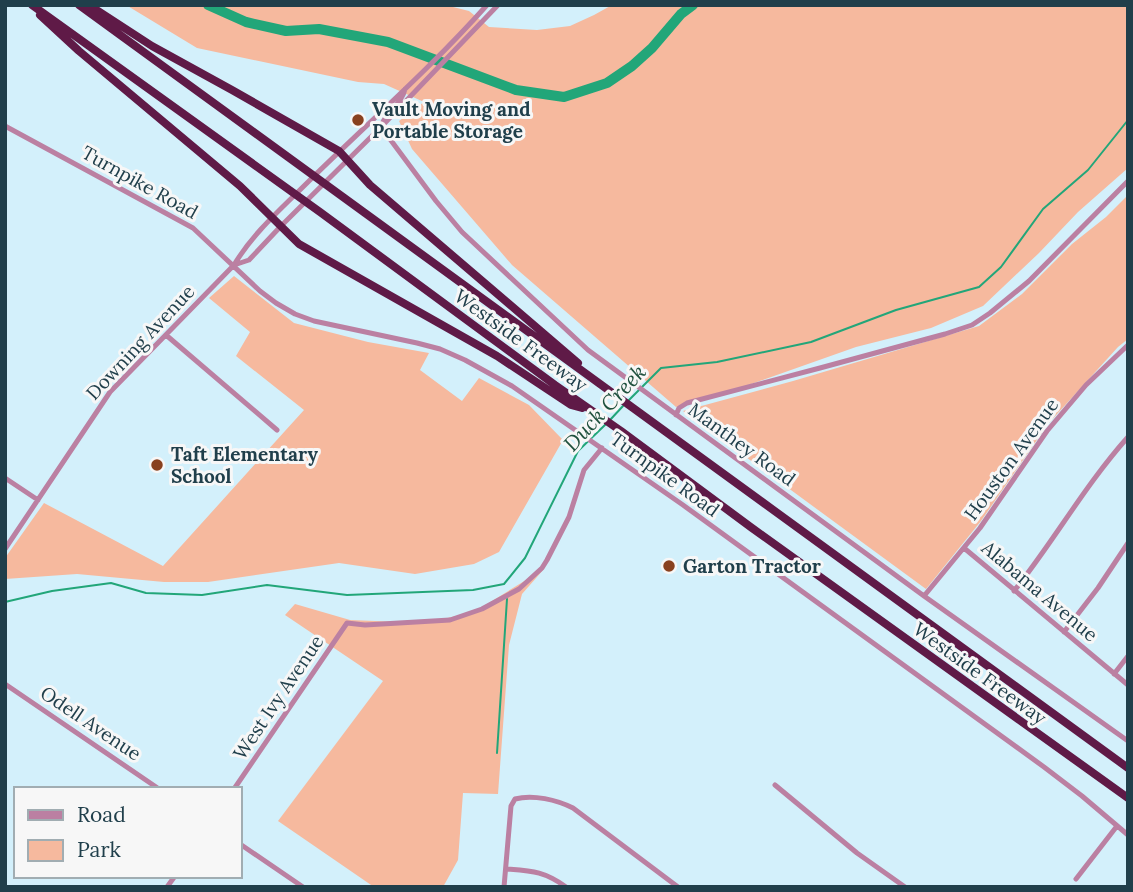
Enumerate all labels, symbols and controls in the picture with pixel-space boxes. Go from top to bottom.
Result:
place label: Vault Moving and Portable Storage [372,97,531,143]
marker: Vault Moving and Portable Storage [350,112,366,128]
street label: Turnpike Road [78,140,202,224]
street label: Downing Avenue [81,279,199,405]
street label: Westside Freeway [450,284,592,396]
water label: Duck Creek [558,359,652,457]
street label: Houston Avenue [959,393,1063,525]
street label: Manthey Road [684,397,800,491]
street label: Turnpike Road [606,426,724,522]
place label: Taft Elementary School [171,442,318,488]
marker: Taft Elementary School [149,457,165,473]
street label: Alabama Avenue [976,535,1103,646]
place label: Garton Tractor [683,554,821,578]
marker: Garton Tractor [661,558,677,574]
street label: Westside Freeway [909,617,1051,729]
street label: West Ivy Avenue [228,630,328,764]
street label: Odell Avenue [36,680,146,766]
legend [14,787,242,878]
text: Road [77,801,126,828]
text: Park [77,836,121,863]

